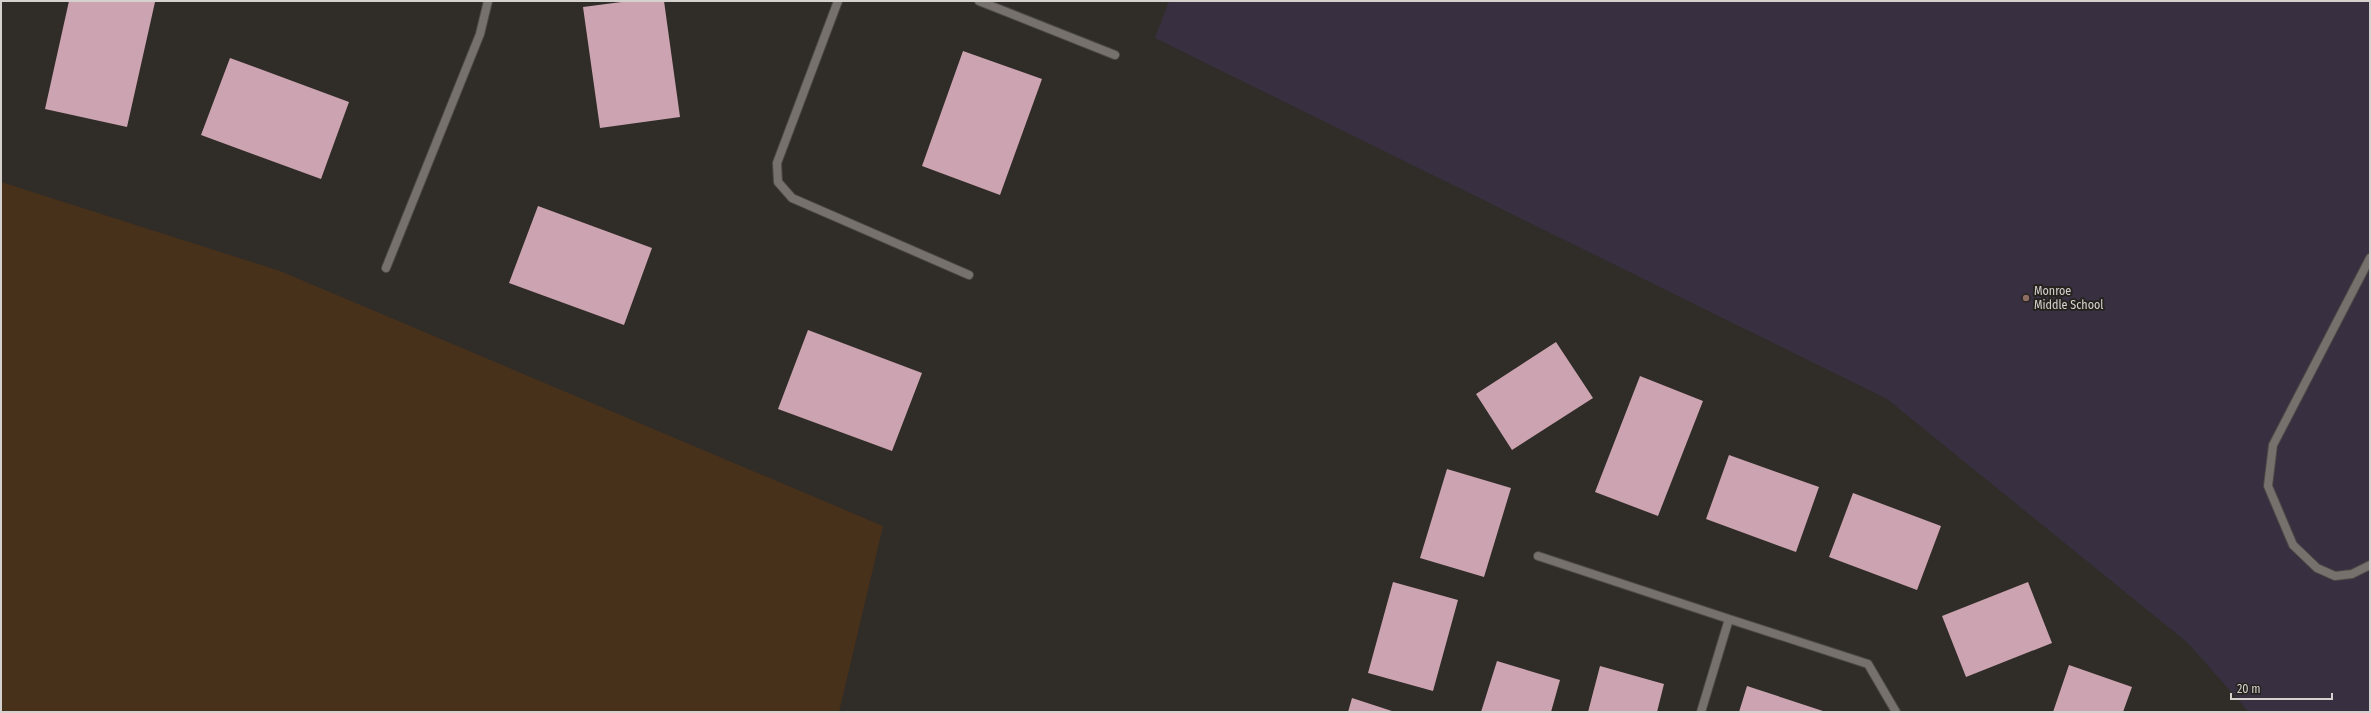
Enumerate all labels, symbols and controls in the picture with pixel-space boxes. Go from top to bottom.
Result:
place label: Monroe Middle School [2034,284,2103,312]
marker: Monroe Middle School [2021,293,2031,303]
scale bar [2231,675,2332,701]
text: 20 m [2237,682,2261,696]

